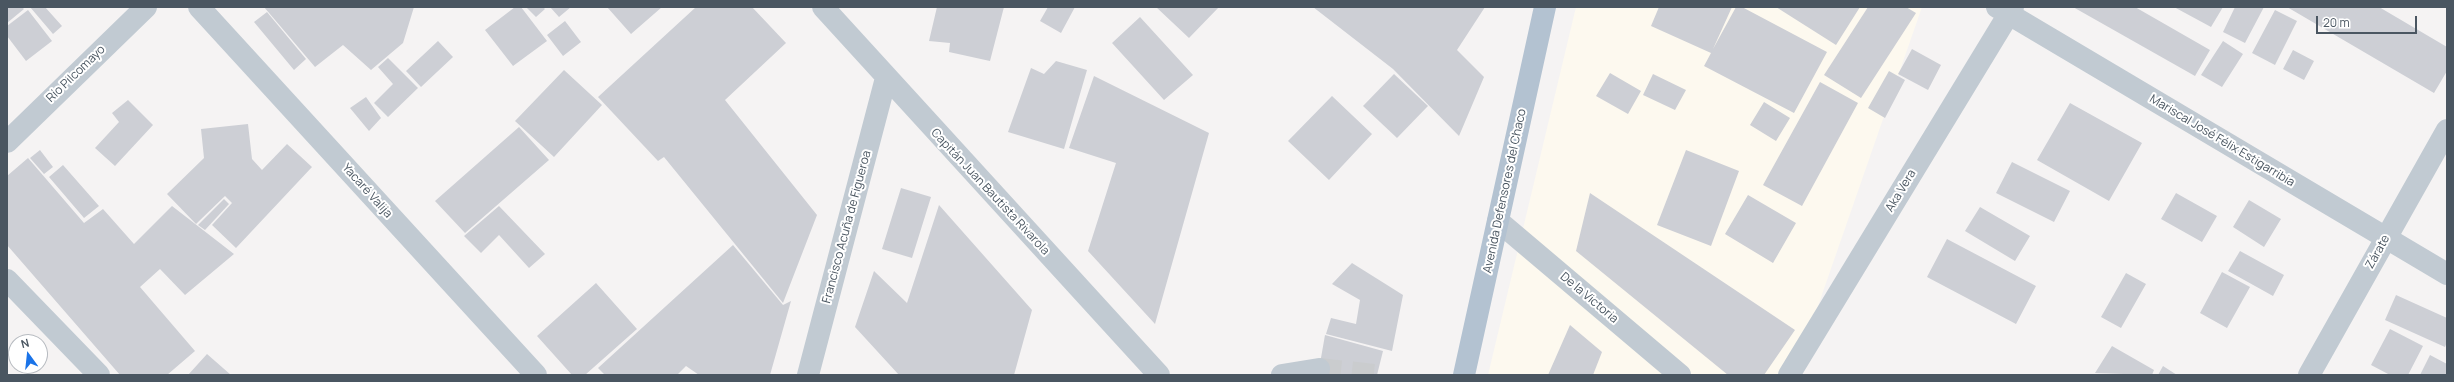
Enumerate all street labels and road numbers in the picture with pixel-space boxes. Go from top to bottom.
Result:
street label: Río Pilcomayo [44,42,108,106]
street label: Mariscal José Félix Estigarribia [2147,92,2297,190]
street label: Avenida Defensores del Chaco [1481,108,1529,274]
street label: Capitán Juan Bautista Rivarola [928,126,1052,258]
street label: Francisco Acuña de Figueroa [820,149,874,305]
street label: Yacaré Valija [339,161,395,221]
street label: Aka Vera [1883,167,1919,215]
street label: Zárate [2363,233,2393,271]
street label: De la Victoria [1557,270,1621,326]

